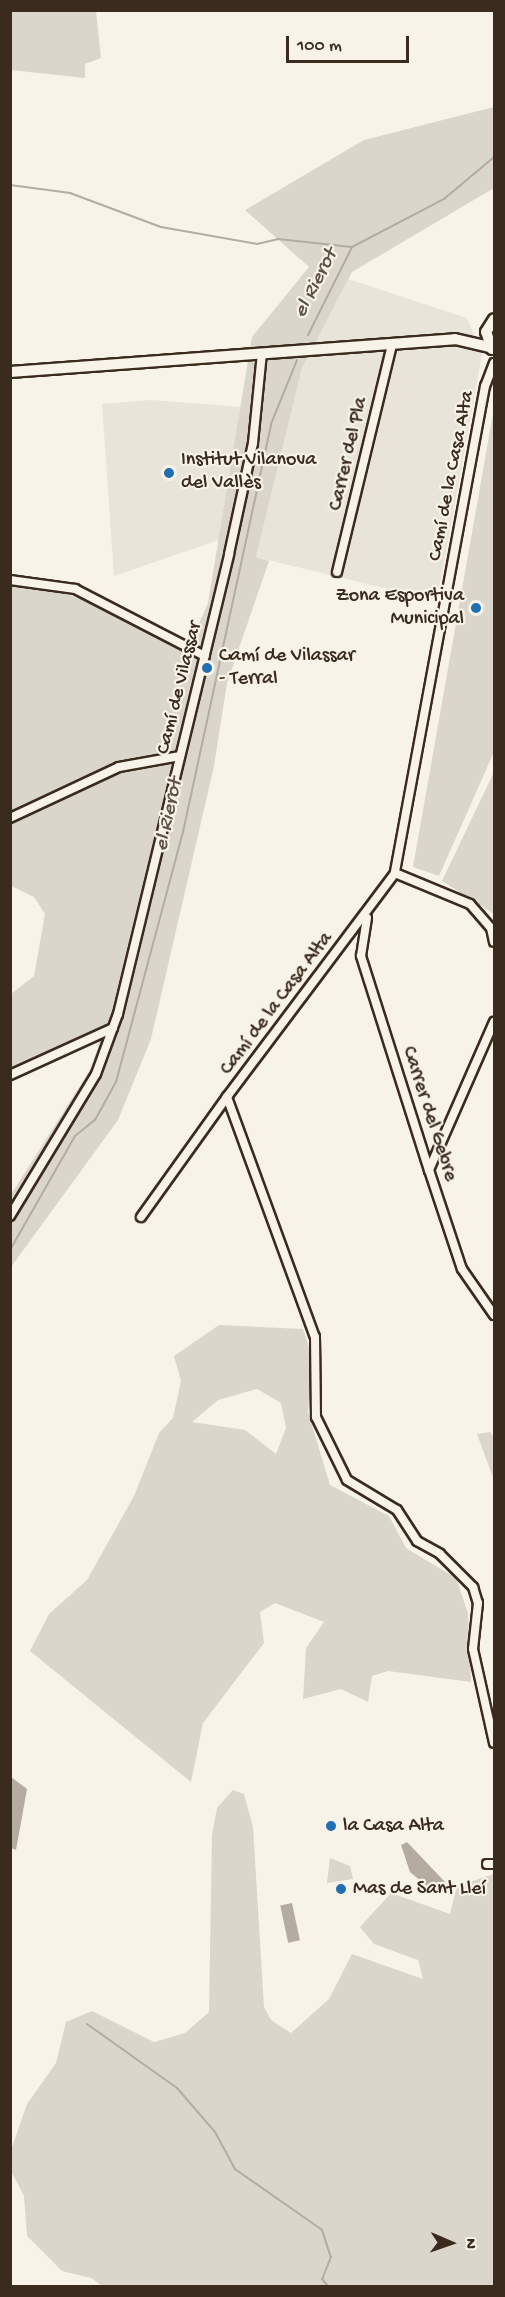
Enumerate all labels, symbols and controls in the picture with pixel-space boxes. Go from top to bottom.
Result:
scale bar [289,24,412,62]
text: 100 m [297,36,342,57]
water label: el Rierot [289,245,345,323]
street label: Camí de la Casa Alta [424,389,480,563]
street label: Carrer del Pla [324,395,374,513]
place label: Institut Vilanova del Vallès [181,449,316,496]
marker: Institut Vilanova del Vallès [162,466,176,480]
place label: Zona Esportiva Municipal [336,584,464,631]
marker: Zona Esportiva Municipal [469,601,483,615]
street label: Camí de Vilassar [152,619,208,757]
place label: Camí de Vilassar - Terral [219,644,355,691]
marker: Camí de Vilassar - Terral [200,661,214,675]
water label: el Rierot [150,776,190,854]
street label: Camí de la Casa Alta [215,928,339,1080]
street label: Carrer del Gebre [396,1044,462,1184]
place label: la Casa Alta [343,1814,444,1838]
marker: la Casa Alta [324,1819,338,1833]
place label: Mas de Sant Lleí [353,1877,486,1901]
marker: Mas de Sant Lleí [334,1882,348,1896]
north arrow [421,2213,481,2273]
text: N [460,2238,479,2249]

